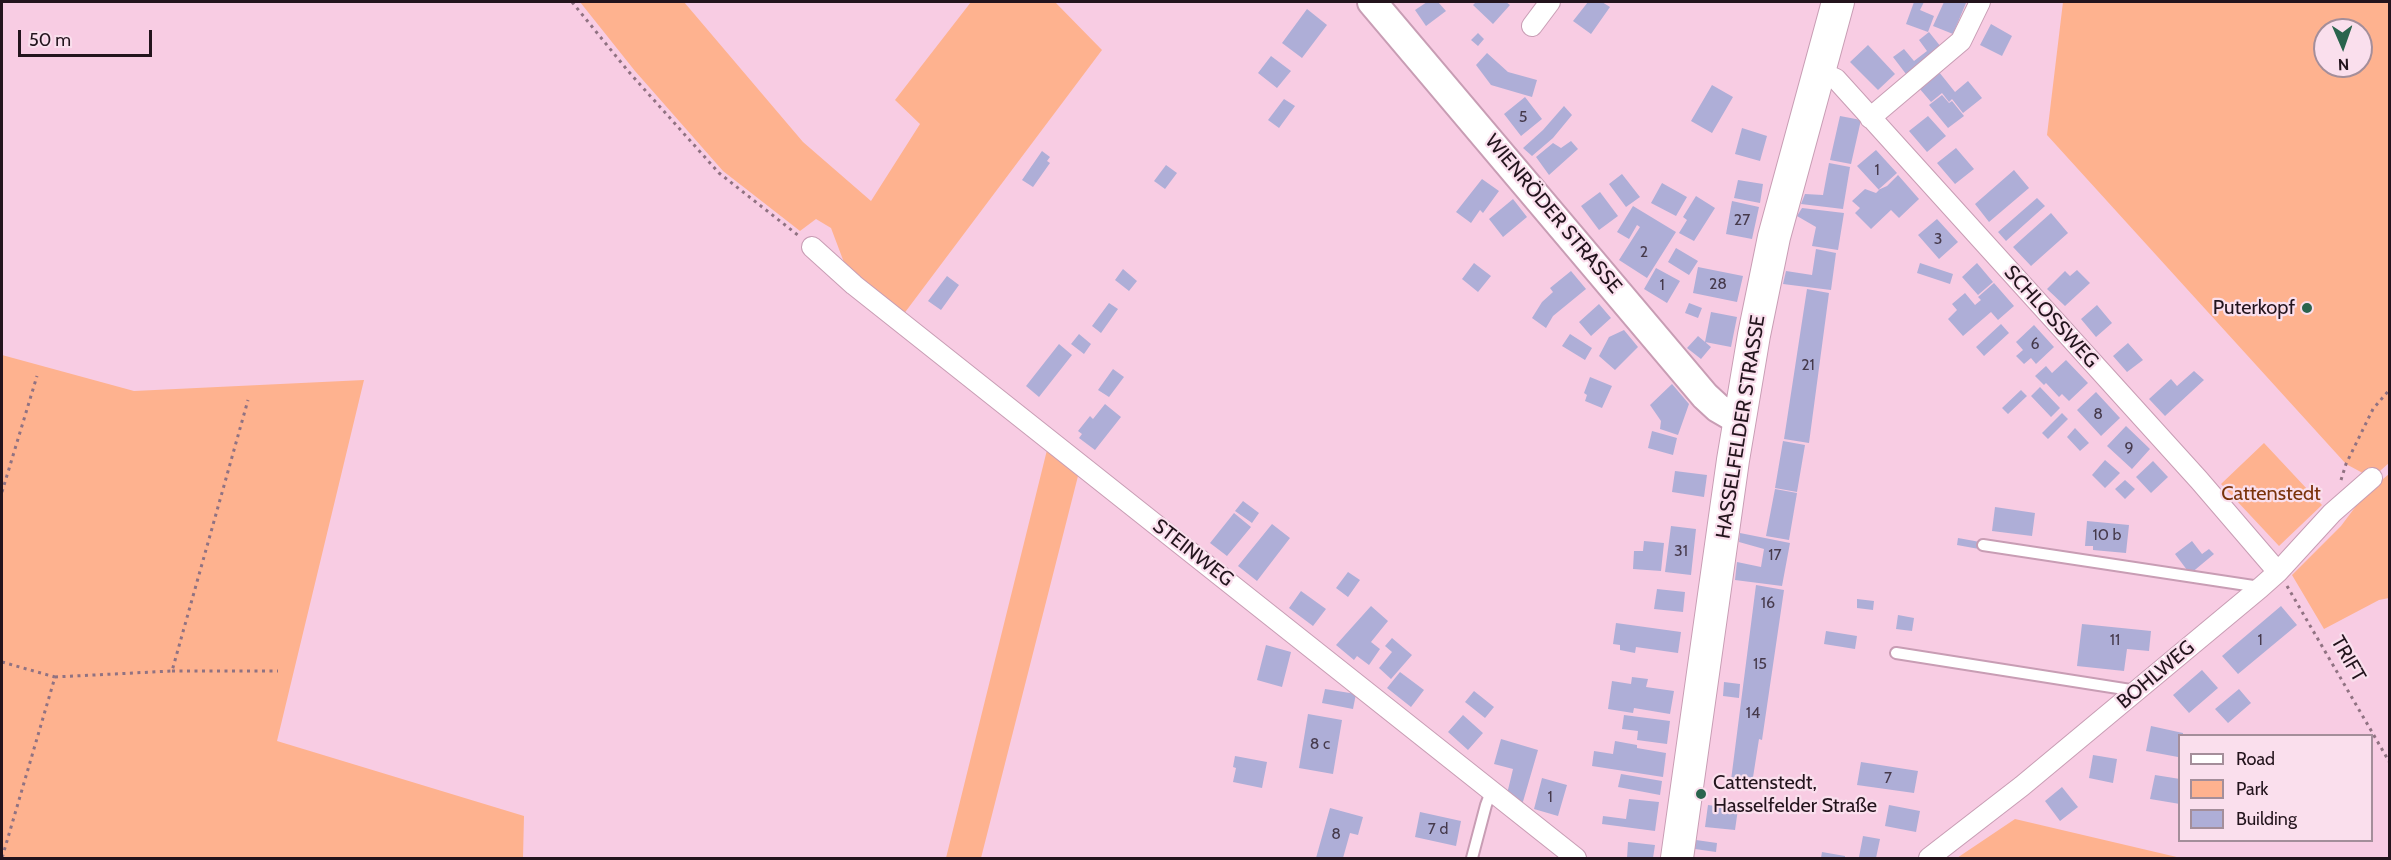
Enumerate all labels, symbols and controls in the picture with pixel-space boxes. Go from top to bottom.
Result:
scale bar [21,18,154,56]
north arrow [2313,18,2373,78]
text: 50 m [29,29,71,51]
text: N [2338,55,2350,74]
house number: 5 [1519,107,1527,127]
street label: WIENRÖDER STRASSE [1480,130,1626,298]
house number: 1 [1874,160,1880,180]
house number: 27 [1734,210,1750,230]
house number: 3 [1934,229,1942,249]
house number: 2 [1640,242,1648,262]
street label: SCHLOSSWEG [1999,261,2103,373]
house number: 28 [1709,274,1727,294]
house number: 1 [1659,275,1665,295]
place label: Puterkopf [2213,296,2295,320]
marker: Puterkopf [2300,301,2314,315]
street label: HASSELFELDER STRASSE [1711,314,1771,540]
house number: 6 [2030,334,2040,354]
house number: 21 [1801,355,1815,375]
house number: 8 [2093,404,2103,424]
house number: 9 [2124,438,2134,458]
park label: Cattenstedt [2221,482,2321,506]
street label: STEINWEG [1148,514,1238,592]
house number: 10 b [2093,525,2121,545]
house number: 31 [1674,541,1688,561]
house number: 17 [1768,545,1782,565]
house number: 16 [1761,593,1775,613]
house number: 11 [2110,630,2120,650]
house number: 1 [2257,630,2263,650]
street label: TRIFT [2325,632,2371,686]
street label: BOHLWEG [2112,636,2200,714]
house number: 15 [1753,654,1767,674]
house number: 14 [1746,703,1760,723]
house number: 8 c [1310,734,1330,754]
legend [2178,734,2373,842]
text: Road [2236,748,2275,770]
house number: 7 [1884,768,1892,788]
place label: Cattenstedt, Hasselfelder Straße [1713,771,1877,818]
text: Park [2236,778,2268,800]
house number: 1 [1547,787,1553,807]
marker: Cattenstedt, Hasselfelder Straße [1694,787,1708,801]
text: Building [2236,808,2297,830]
house number: 7 d [1428,819,1448,839]
house number: 8 [1331,824,1341,844]

